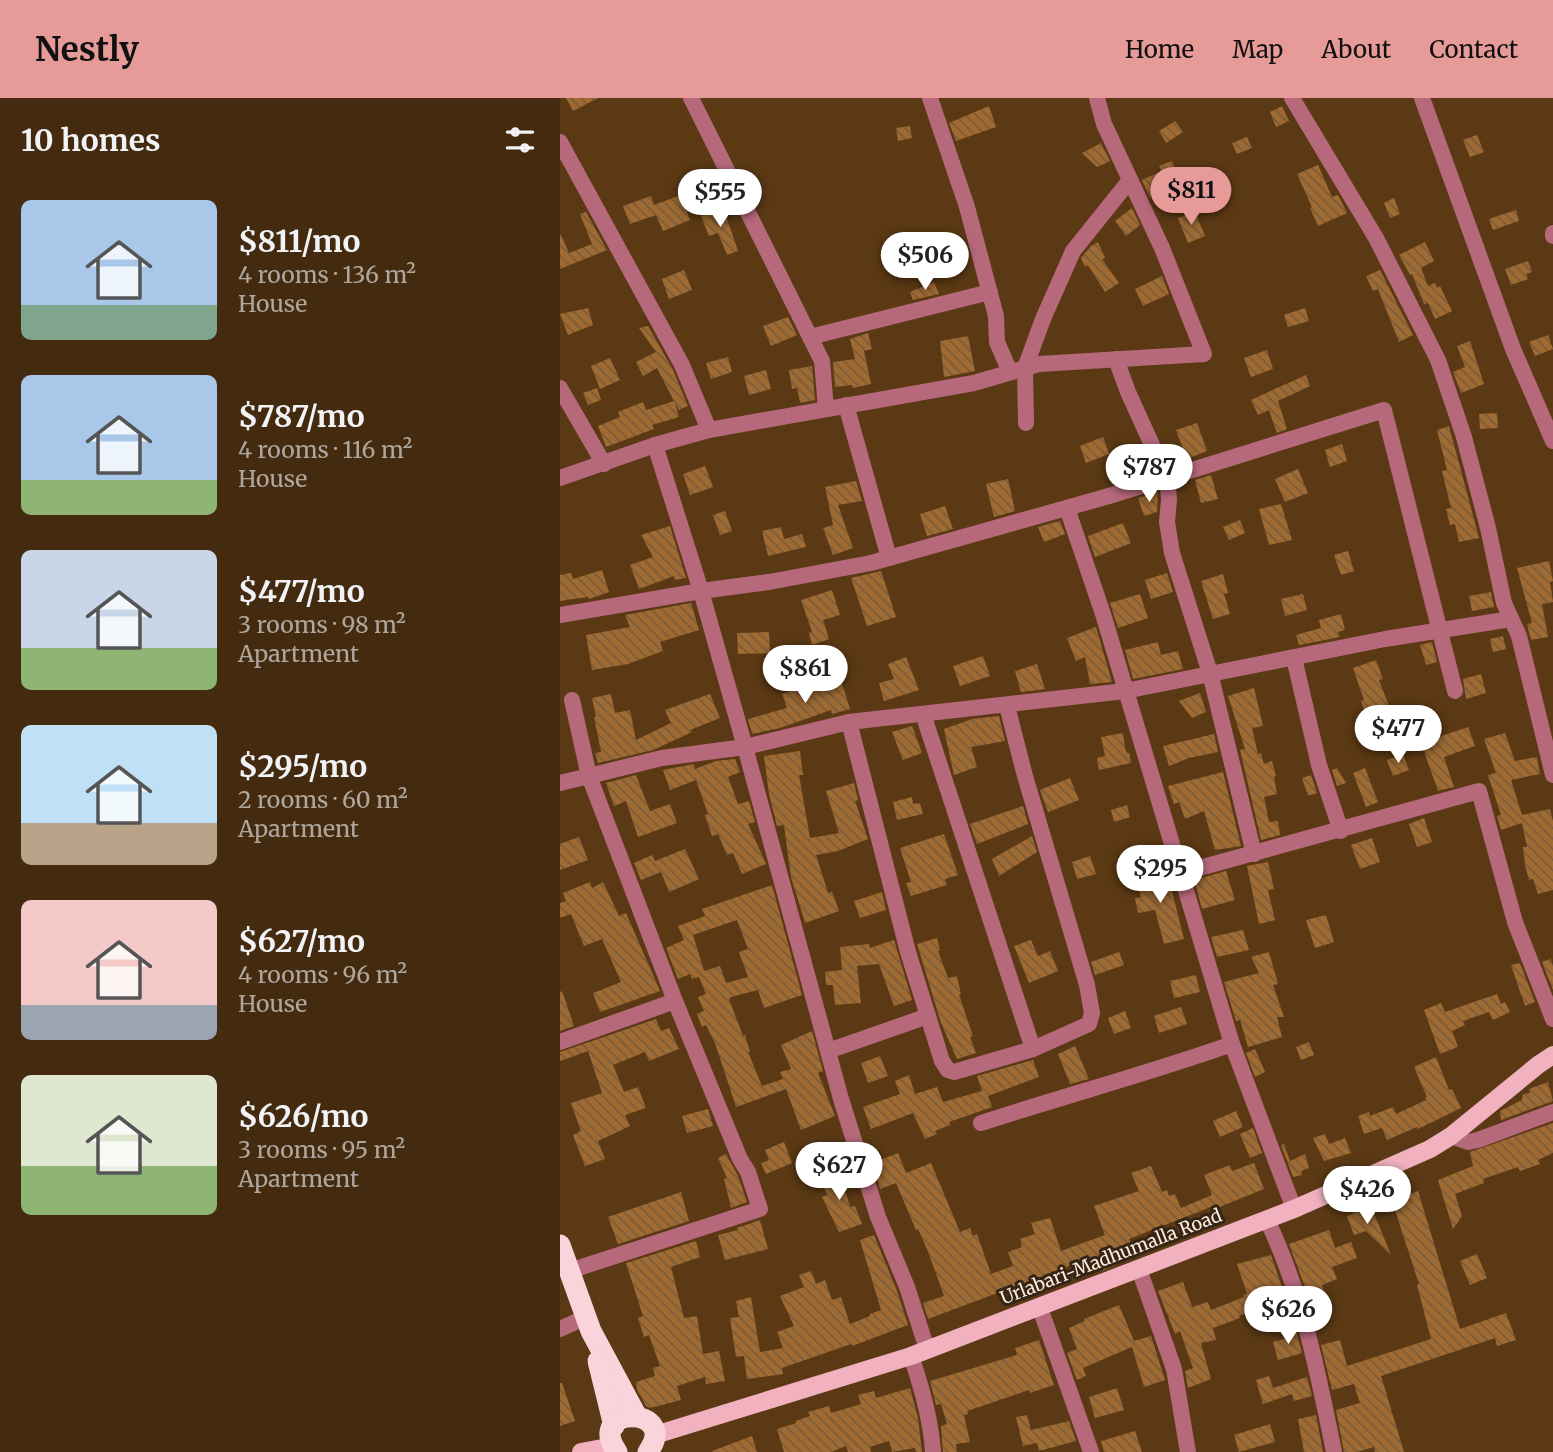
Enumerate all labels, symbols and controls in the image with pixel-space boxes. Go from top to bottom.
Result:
text: Nestly [35,29,139,70]
text: Home [1125,34,1194,65]
text: Map [1232,34,1283,65]
text: About [1321,34,1391,65]
text: Contact [1429,34,1518,65]
text: 10 homes [21,121,161,159]
icon: filters [501,121,539,159]
pin: $811 [1150,167,1232,227]
pin: $555 [679,170,761,229]
text: $811 [1166,175,1216,204]
text: $555 [694,177,746,206]
text: $811/mo [238,222,360,260]
icon: home [77,228,161,312]
pin: $506 [884,232,966,292]
text: $506 [897,240,953,269]
text: 4 rooms · 136 m² [238,260,416,289]
text: House [238,289,307,318]
text: $787/mo [238,397,365,435]
icon: home [77,403,161,487]
text: 4 rooms · 116 m² [238,435,413,464]
pin: $787 [1108,444,1190,504]
text: $787 [1122,452,1176,481]
text: House [238,464,307,493]
text: $477/mo [238,572,365,610]
icon: home [77,578,161,662]
text: 3 rooms · 98 m² [238,610,406,639]
text: Apartment [238,639,359,668]
pin: $861 [764,646,846,705]
text: $861 [779,653,831,682]
pin: $477 [1357,706,1439,765]
text: $477 [1371,713,1425,742]
text: $295/mo [238,747,367,785]
icon: home [77,753,161,837]
text: 2 rooms · 60 m² [238,785,408,814]
text: Apartment [238,814,359,843]
pin: $295 [1119,846,1201,905]
text: $295 [1132,853,1188,882]
text: $627/mo [238,922,365,960]
icon: home [77,928,161,1012]
text: 4 rooms · 96 m² [238,960,407,989]
text: House [238,989,307,1018]
text: $626/mo [238,1097,369,1135]
icon: home [77,1103,161,1187]
text: 3 rooms · 95 m² [238,1135,405,1164]
pin: $627 [798,1142,880,1202]
text: $627 [812,1150,866,1179]
text: Apartment [238,1164,359,1193]
pin: $426 [1326,1166,1408,1226]
text: $426 [1339,1174,1395,1203]
street label: Urlabari-Madhumalla Road [997,1204,1225,1309]
pin: $626 [1247,1286,1329,1346]
text: $626 [1260,1294,1316,1323]

